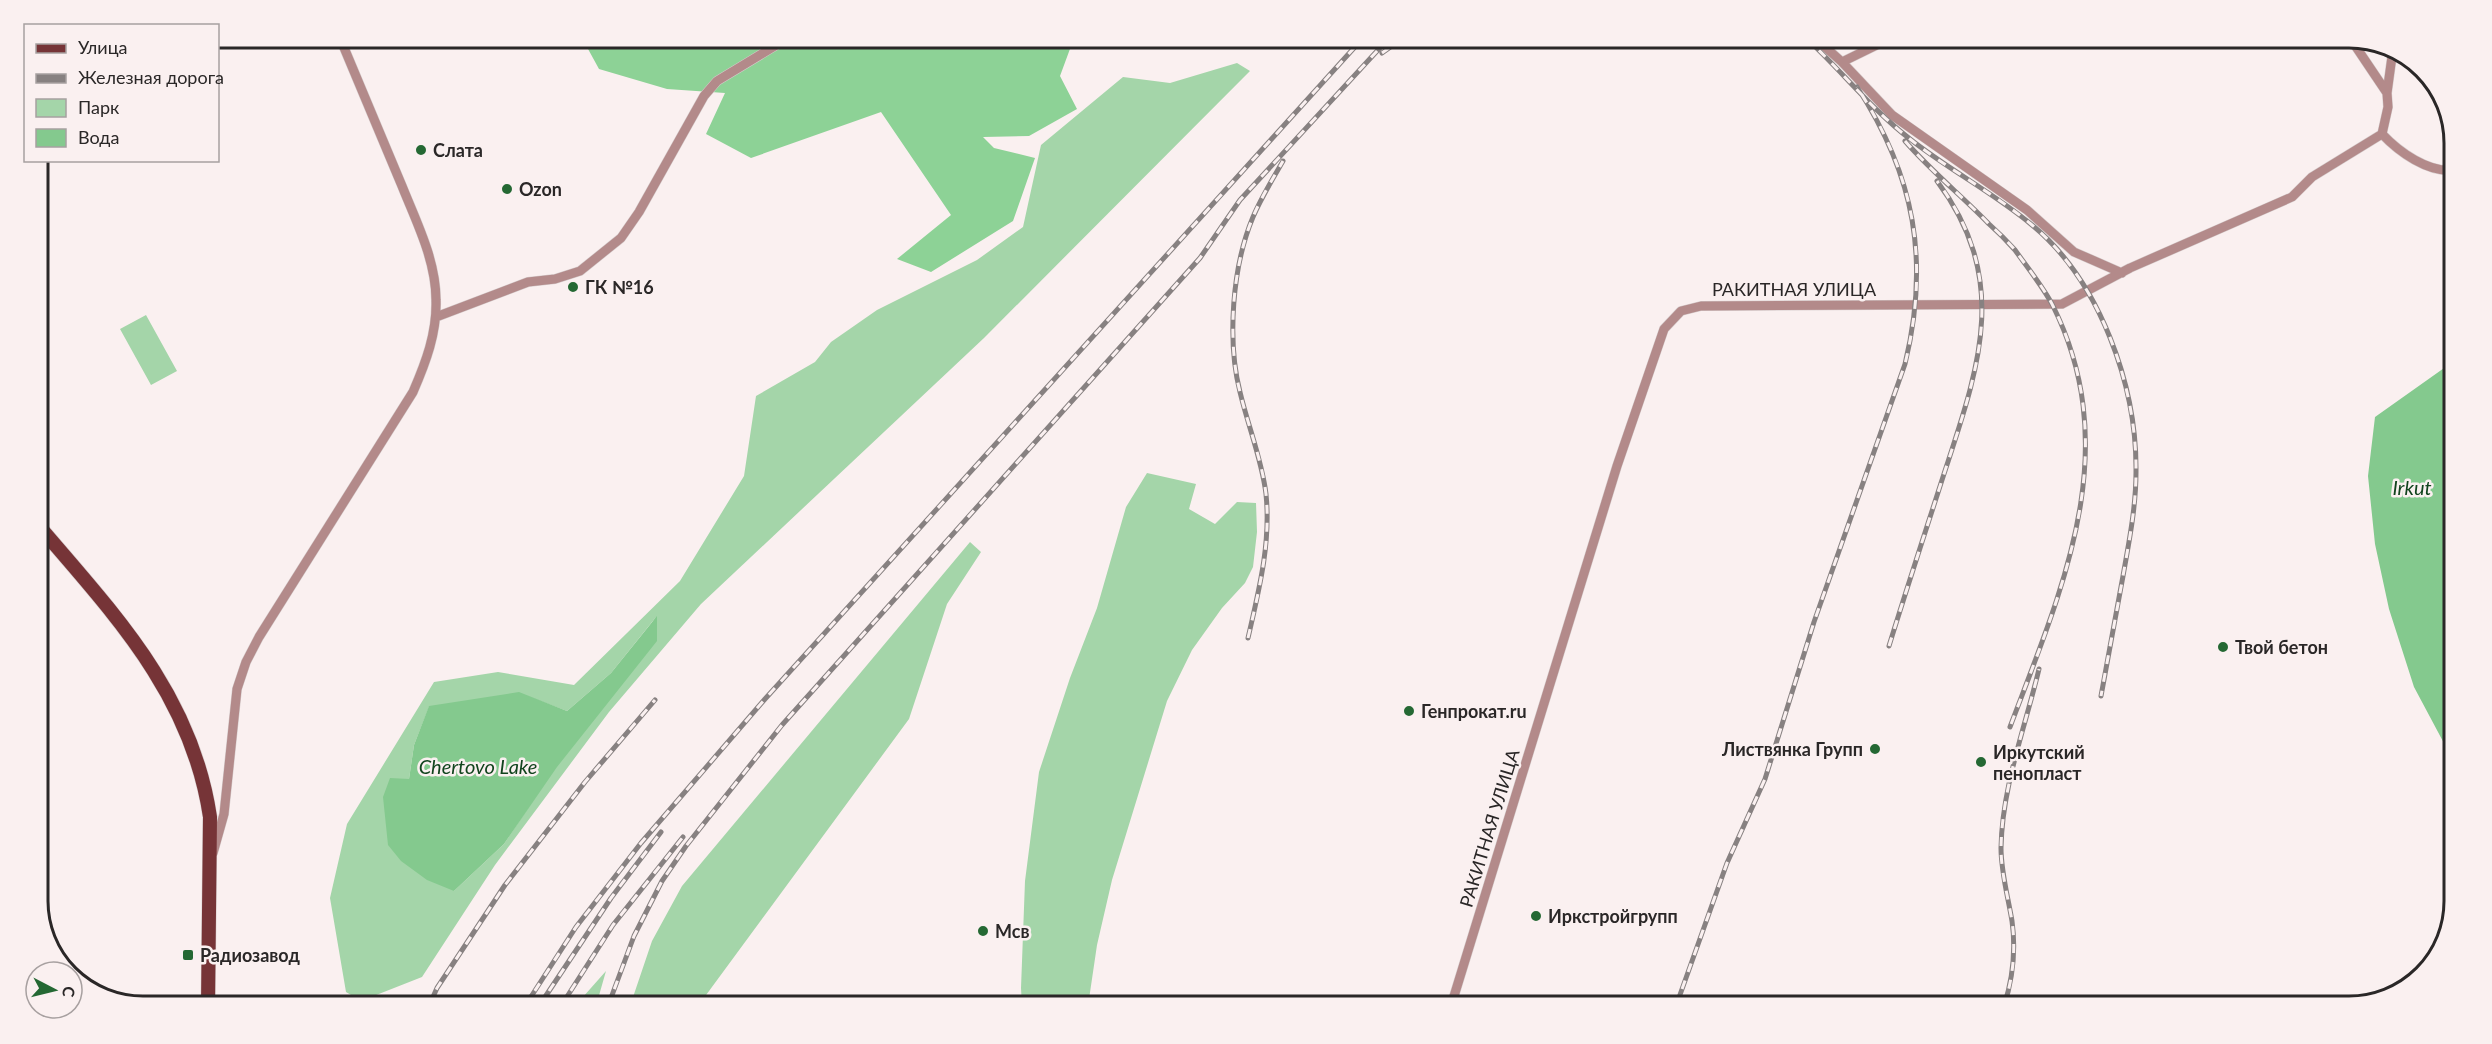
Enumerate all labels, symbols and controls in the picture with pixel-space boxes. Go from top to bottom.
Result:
legend [24,24,219,162]
text: Улица [78,36,128,58]
text: Железная дорога [78,66,224,88]
text: Парк [78,96,120,118]
text: Вода [78,126,119,148]
place label: Слата [433,139,483,161]
marker: Слата [414,143,428,157]
place label: Ozon [519,178,562,200]
marker: Ozon [500,182,514,196]
place label: ГК №16 [585,276,654,298]
street label: РАКИТНАЯ УЛИЦА [1712,278,1877,300]
marker: ГК №16 [566,280,580,294]
water label: Irkut [2392,475,2432,499]
place label: Твой бетон [2235,636,2328,658]
marker: Твой бетон [2216,640,2230,654]
place label: Генпрокат.ru [1421,700,1527,722]
marker: Генпрокат.ru [1402,704,1416,718]
place label: Листвянка Групп [1721,738,1863,760]
place label: Иркутский пенопласт [1993,741,2085,784]
marker: Листвянка Групп [1868,742,1882,756]
street label: РАКИТНАЯ УЛИЦА [1454,745,1524,910]
water label: Chertovo Lake [419,754,537,778]
marker: Иркутский пенопласт [1974,755,1988,769]
place label: Иркстройгрупп [1548,905,1678,927]
marker: Иркстройгрупп [1529,909,1543,923]
place label: Мсв [995,920,1029,942]
marker: Мсв [976,924,990,938]
place label: Радиозавод [200,944,300,966]
marker: Радиозавод [181,948,195,962]
north arrow [24,960,84,1020]
text: С [59,985,79,999]

